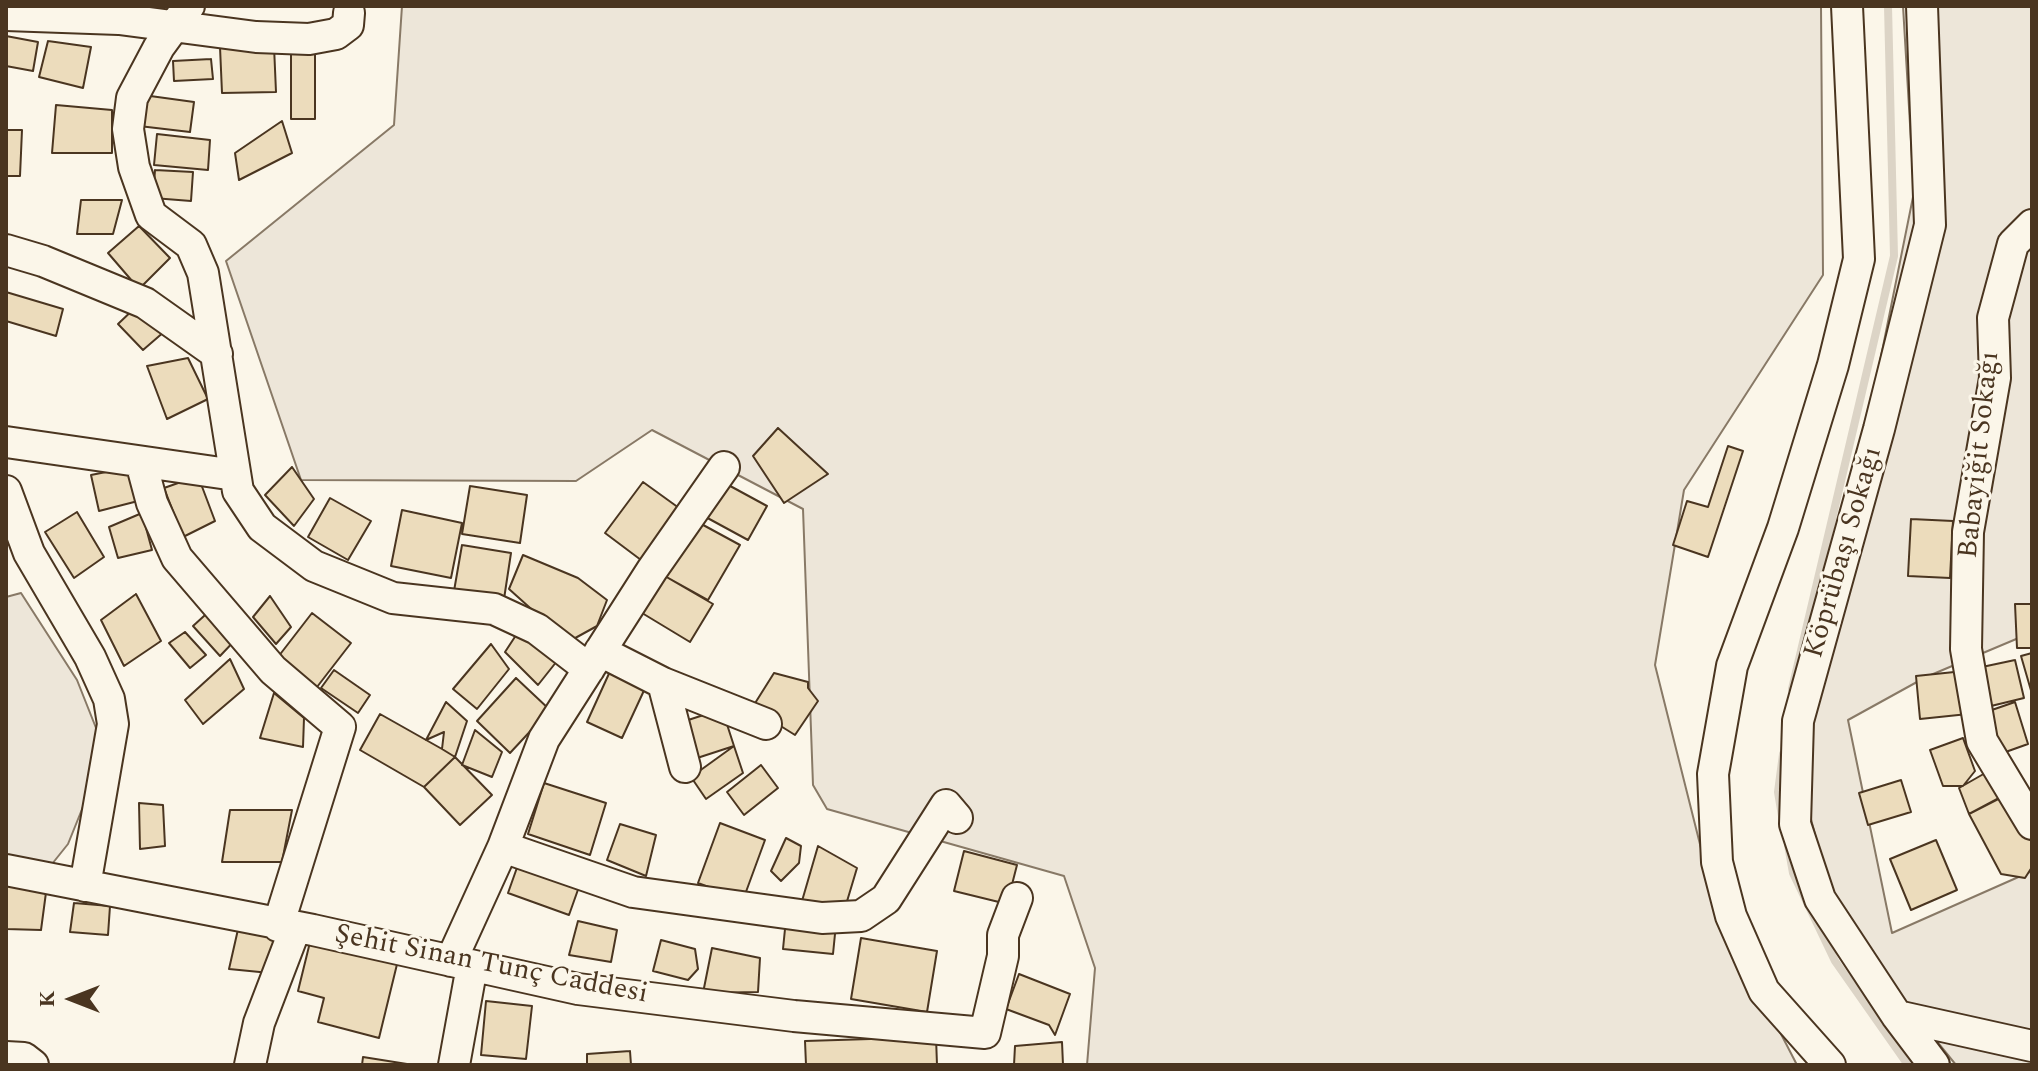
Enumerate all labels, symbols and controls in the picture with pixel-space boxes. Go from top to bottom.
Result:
street label: Babayiğit Sokağı [1953,350,2009,560]
street label: Köprübaşı Sokağı [1799,444,1891,662]
street label: Şehit Sinan Tunç Caddesi [332,919,650,1013]
north arrow [32,959,112,1039]
text: K [31,990,64,1008]

